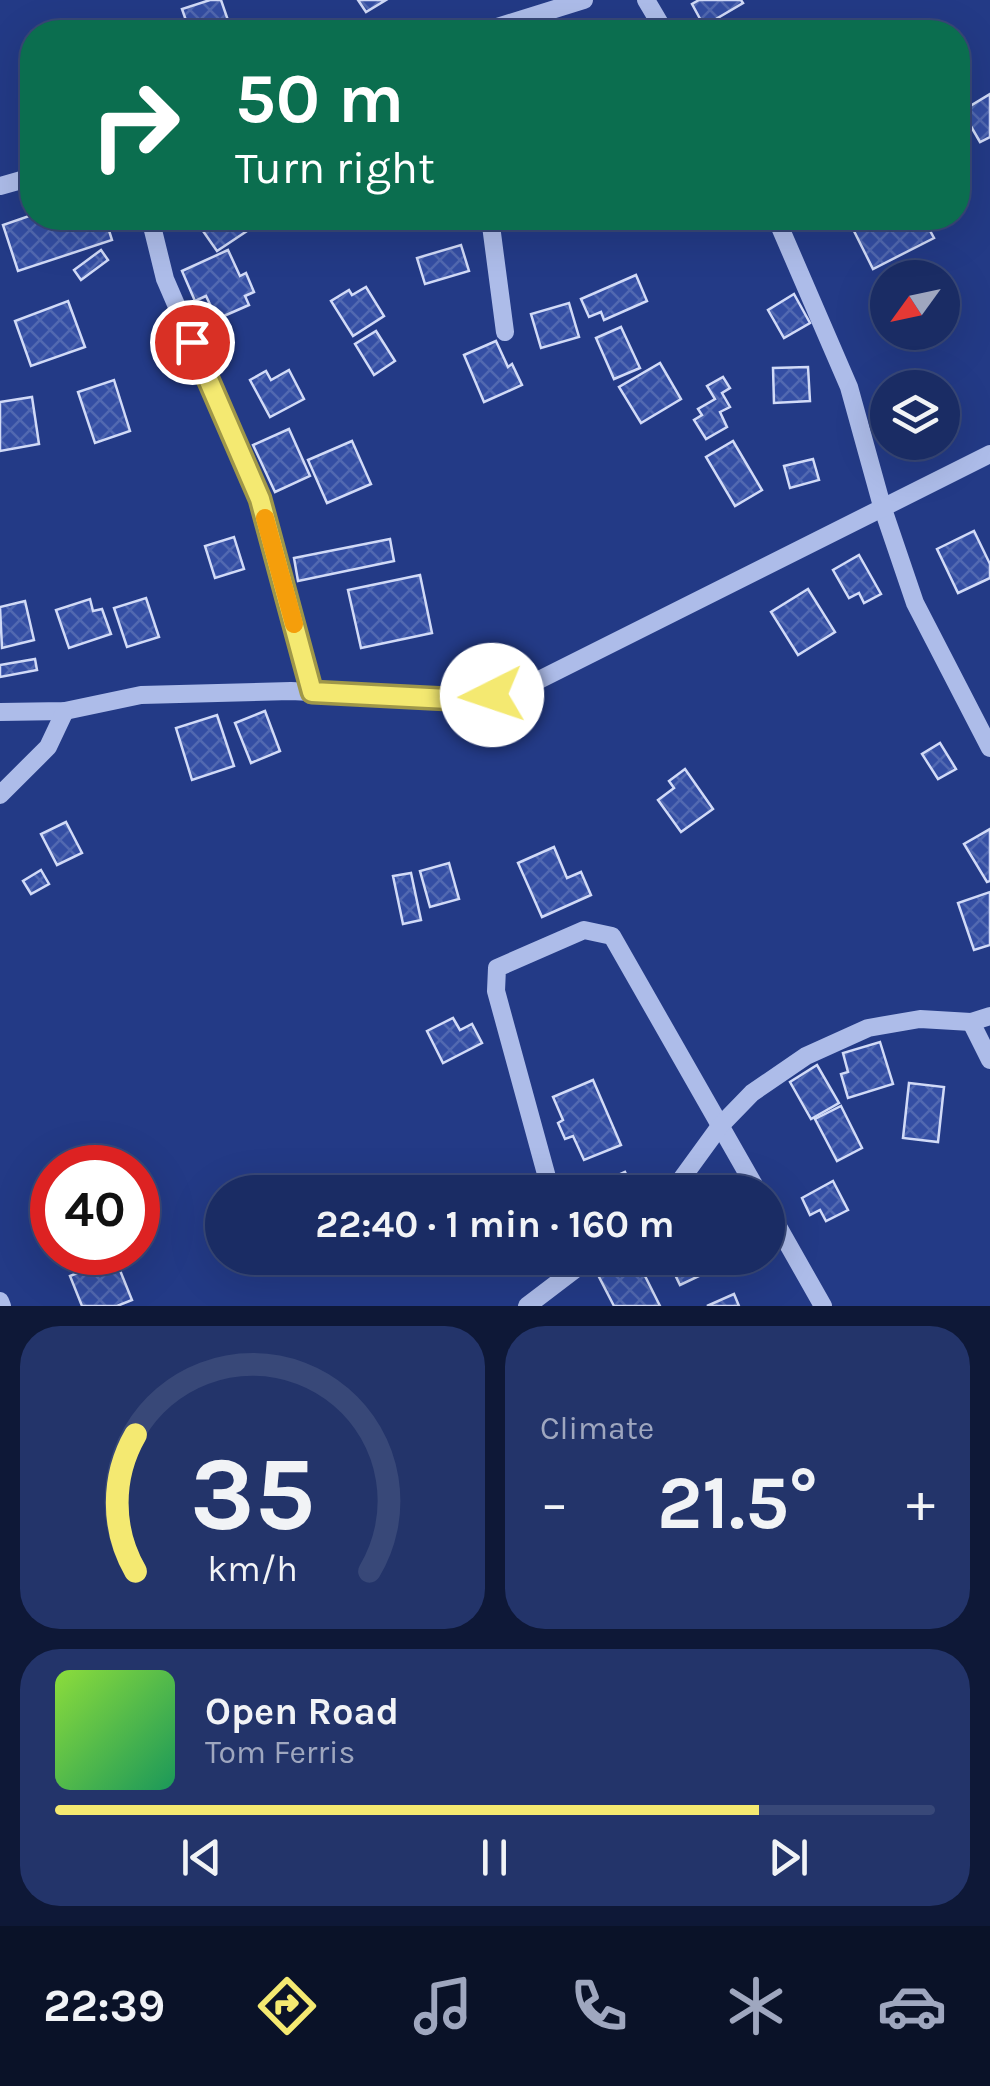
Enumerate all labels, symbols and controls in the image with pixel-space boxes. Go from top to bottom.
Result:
text: 50 m [235,58,404,140]
icon: right [70,60,200,190]
text: Turn right [235,142,435,194]
north arrow [870,260,960,350]
map controls [870,260,960,460]
pin [150,300,235,385]
icon: arrive [165,315,220,370]
button: layers [870,370,960,460]
position arrow [440,643,544,747]
speed limit sign: 40 [30,1145,160,1275]
text: 22:40 · 1 min · 160 m [315,1202,675,1247]
text: Climate [540,1410,654,1447]
text: 35 [190,1434,315,1555]
text: 21.5° [657,1459,818,1547]
text: − [540,1471,569,1535]
text: + [906,1471,935,1535]
text: km/h [207,1548,298,1590]
text: Open Road [205,1689,399,1734]
text: Tom Ferris [205,1734,355,1771]
icon: previous [174,1830,229,1885]
icon: pause [467,1830,522,1885]
icon: next [761,1830,816,1885]
icon: directions [252,1971,322,2041]
icon: music [408,1971,478,2041]
icon: phone [564,1971,634,2041]
icon: climate [721,1971,791,2041]
icon: car [877,1971,947,2041]
text: 22:39 [43,1980,165,2032]

